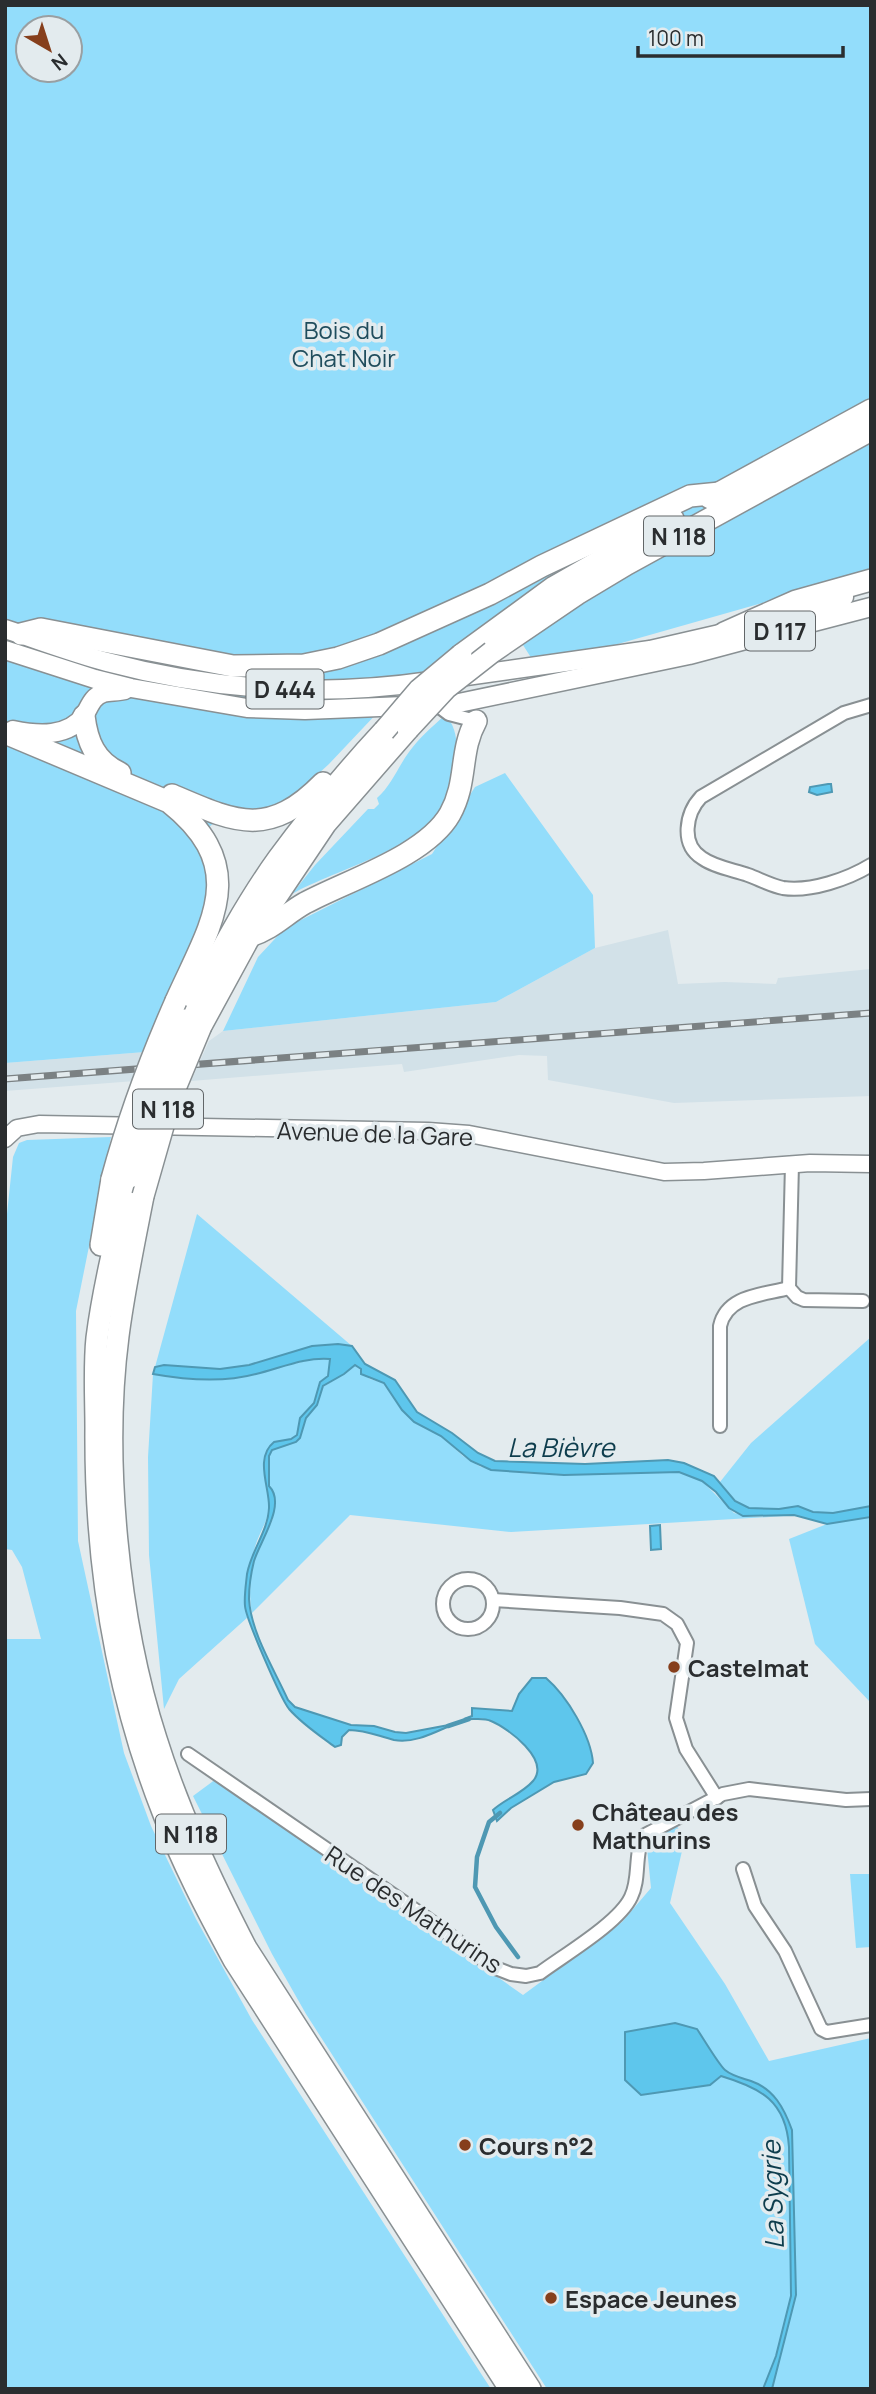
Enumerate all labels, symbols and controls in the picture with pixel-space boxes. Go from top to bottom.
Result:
north arrow [14,14,84,84]
scale bar [638,14,843,58]
text: 100 m [648,24,704,52]
text: N [46,48,73,77]
park label: Bois du Chat Noir [292,313,396,374]
road number: N 118 [644,516,714,556]
road number: D 117 [745,611,815,650]
road number: D 444 [246,670,324,708]
road number: N 118 [133,1090,203,1128]
street label: Avenue de la Gare [276,1113,474,1153]
water label: La Bièvre [507,1429,616,1465]
place label: Castelmat [688,1651,809,1684]
marker: Castelmat [666,1659,682,1675]
place label: Château des Mathurins [592,1795,738,1856]
road number: N 118 [156,1814,226,1854]
marker: Château des Mathurins [570,1817,586,1833]
street label: Rue des Mathurins [319,1838,509,1980]
place label: Cours n°2 [479,2129,594,2162]
marker: Cours n°2 [457,2137,473,2153]
water label: La Sygrie [752,2139,792,2250]
place label: Espace Jeunes [565,2282,737,2315]
marker: Espace Jeunes [543,2290,559,2306]

